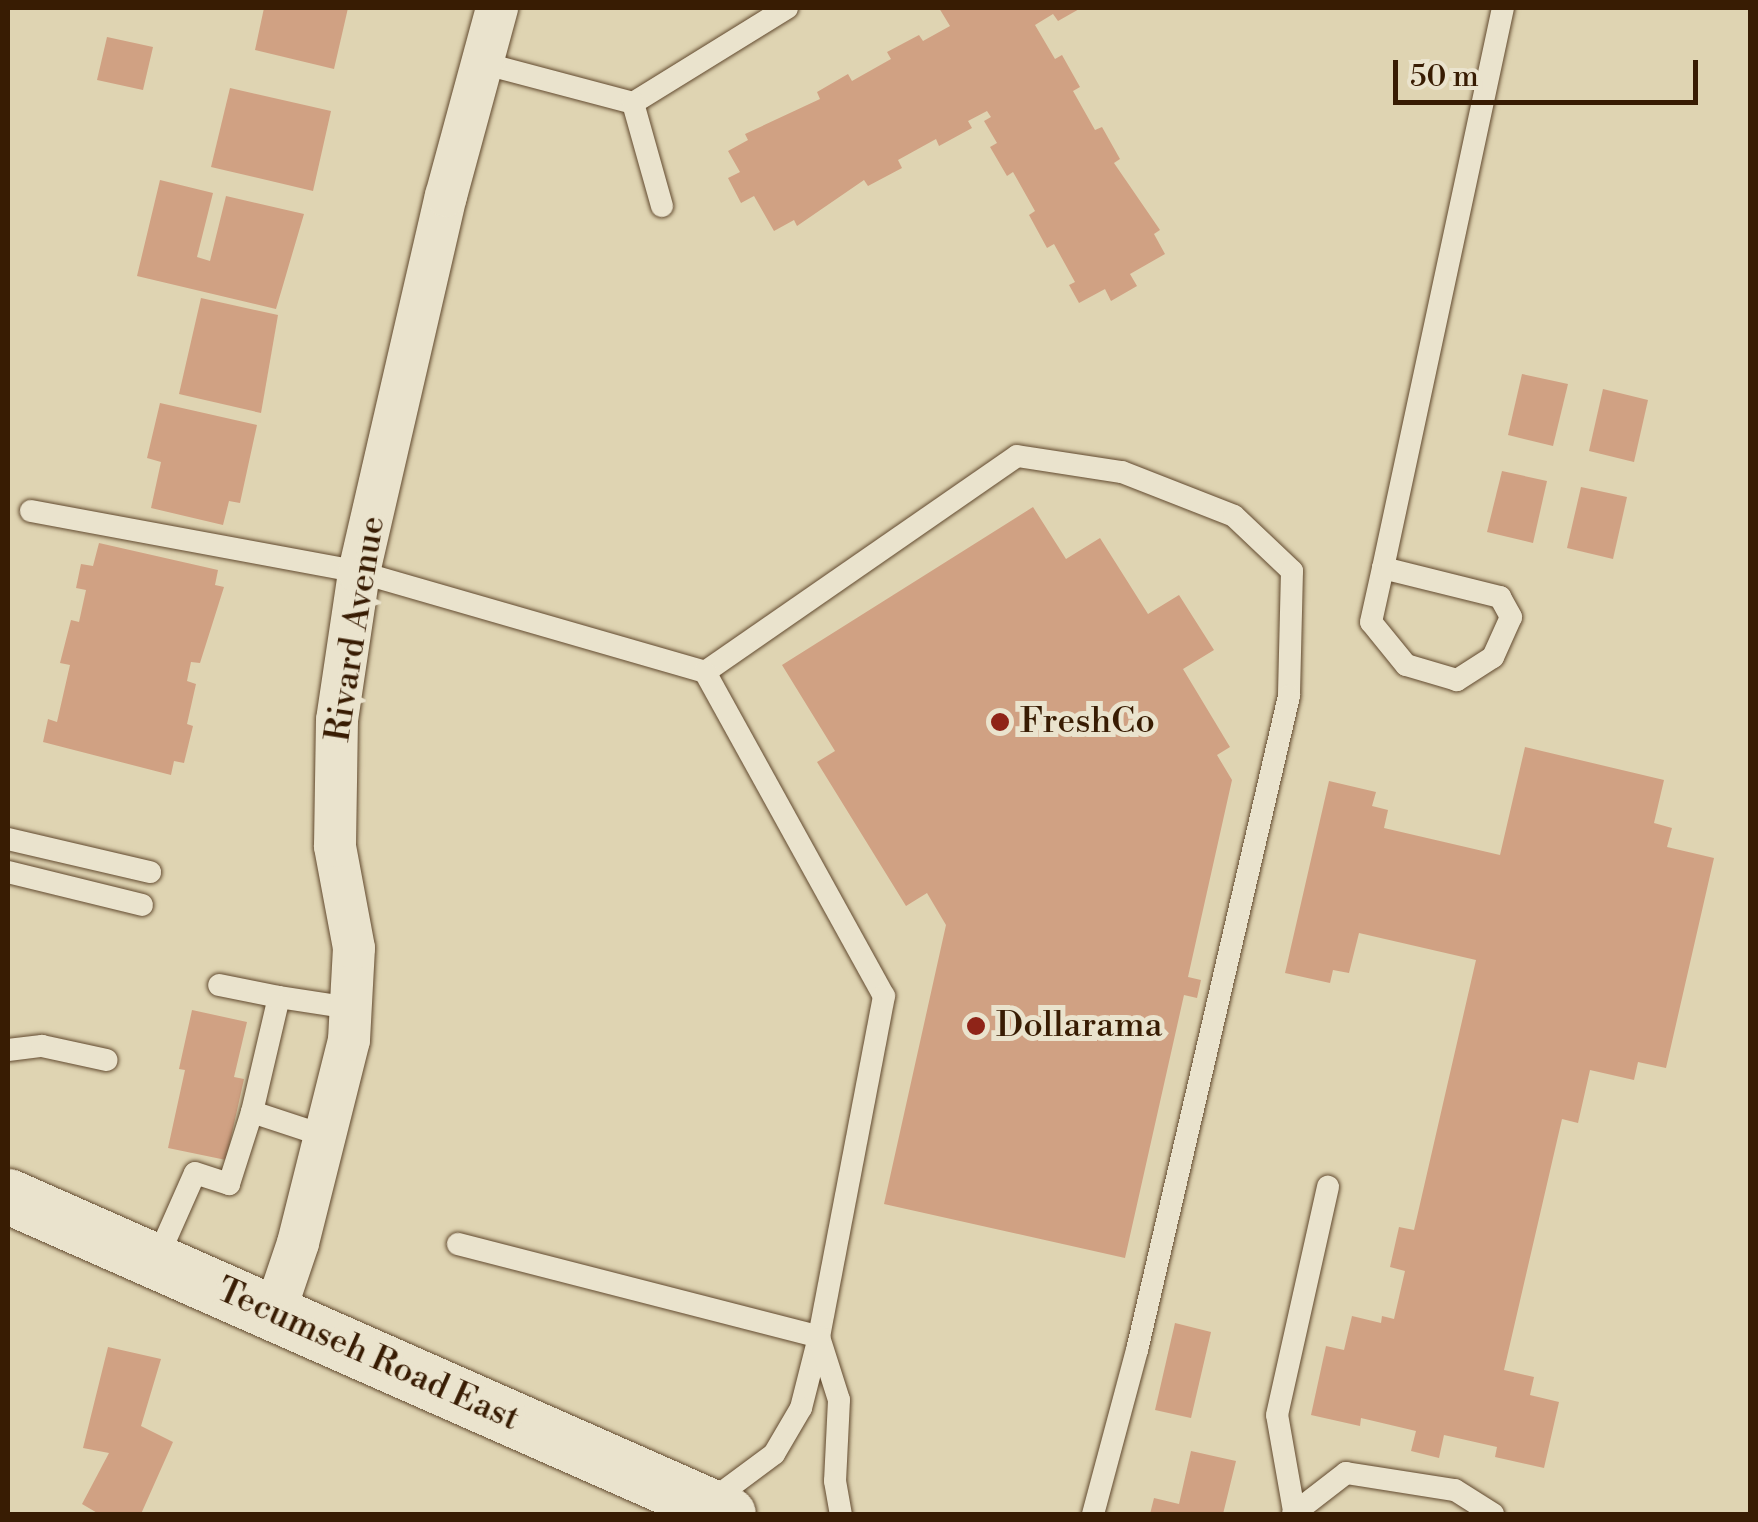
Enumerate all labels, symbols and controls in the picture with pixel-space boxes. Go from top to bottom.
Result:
scale bar [1398,40,1703,102]
text: 50 m [1410,58,1479,96]
street label: Rivard Avenue [317,513,395,745]
place label: FreshCo [1020,701,1155,743]
marker: FreshCo [989,711,1011,733]
place label: Dollarama [996,1005,1162,1047]
marker: Dollarama [965,1015,987,1037]
street label: Tecumseh Road East [210,1269,526,1441]

